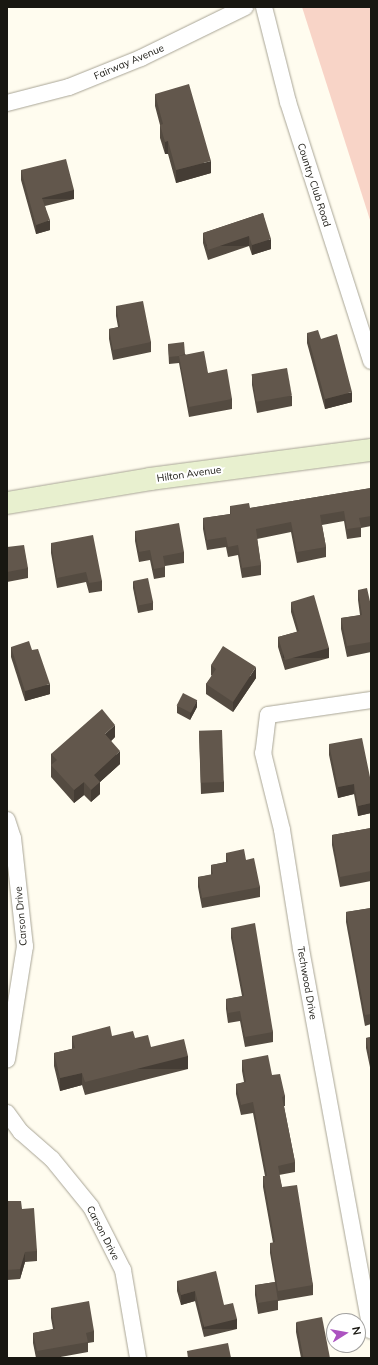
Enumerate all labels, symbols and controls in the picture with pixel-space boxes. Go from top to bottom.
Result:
street label: Fairway Avenue [92,42,166,82]
street label: Country Club Road [295,142,333,228]
street label: Hilton Avenue [156,464,222,484]
street label: Carson Drive [12,886,30,946]
street label: Techwood Drive [295,945,319,1021]
street label: Carson Drive [84,1204,122,1262]
north arrow [326,1313,366,1353]
text: N [349,1325,364,1336]

